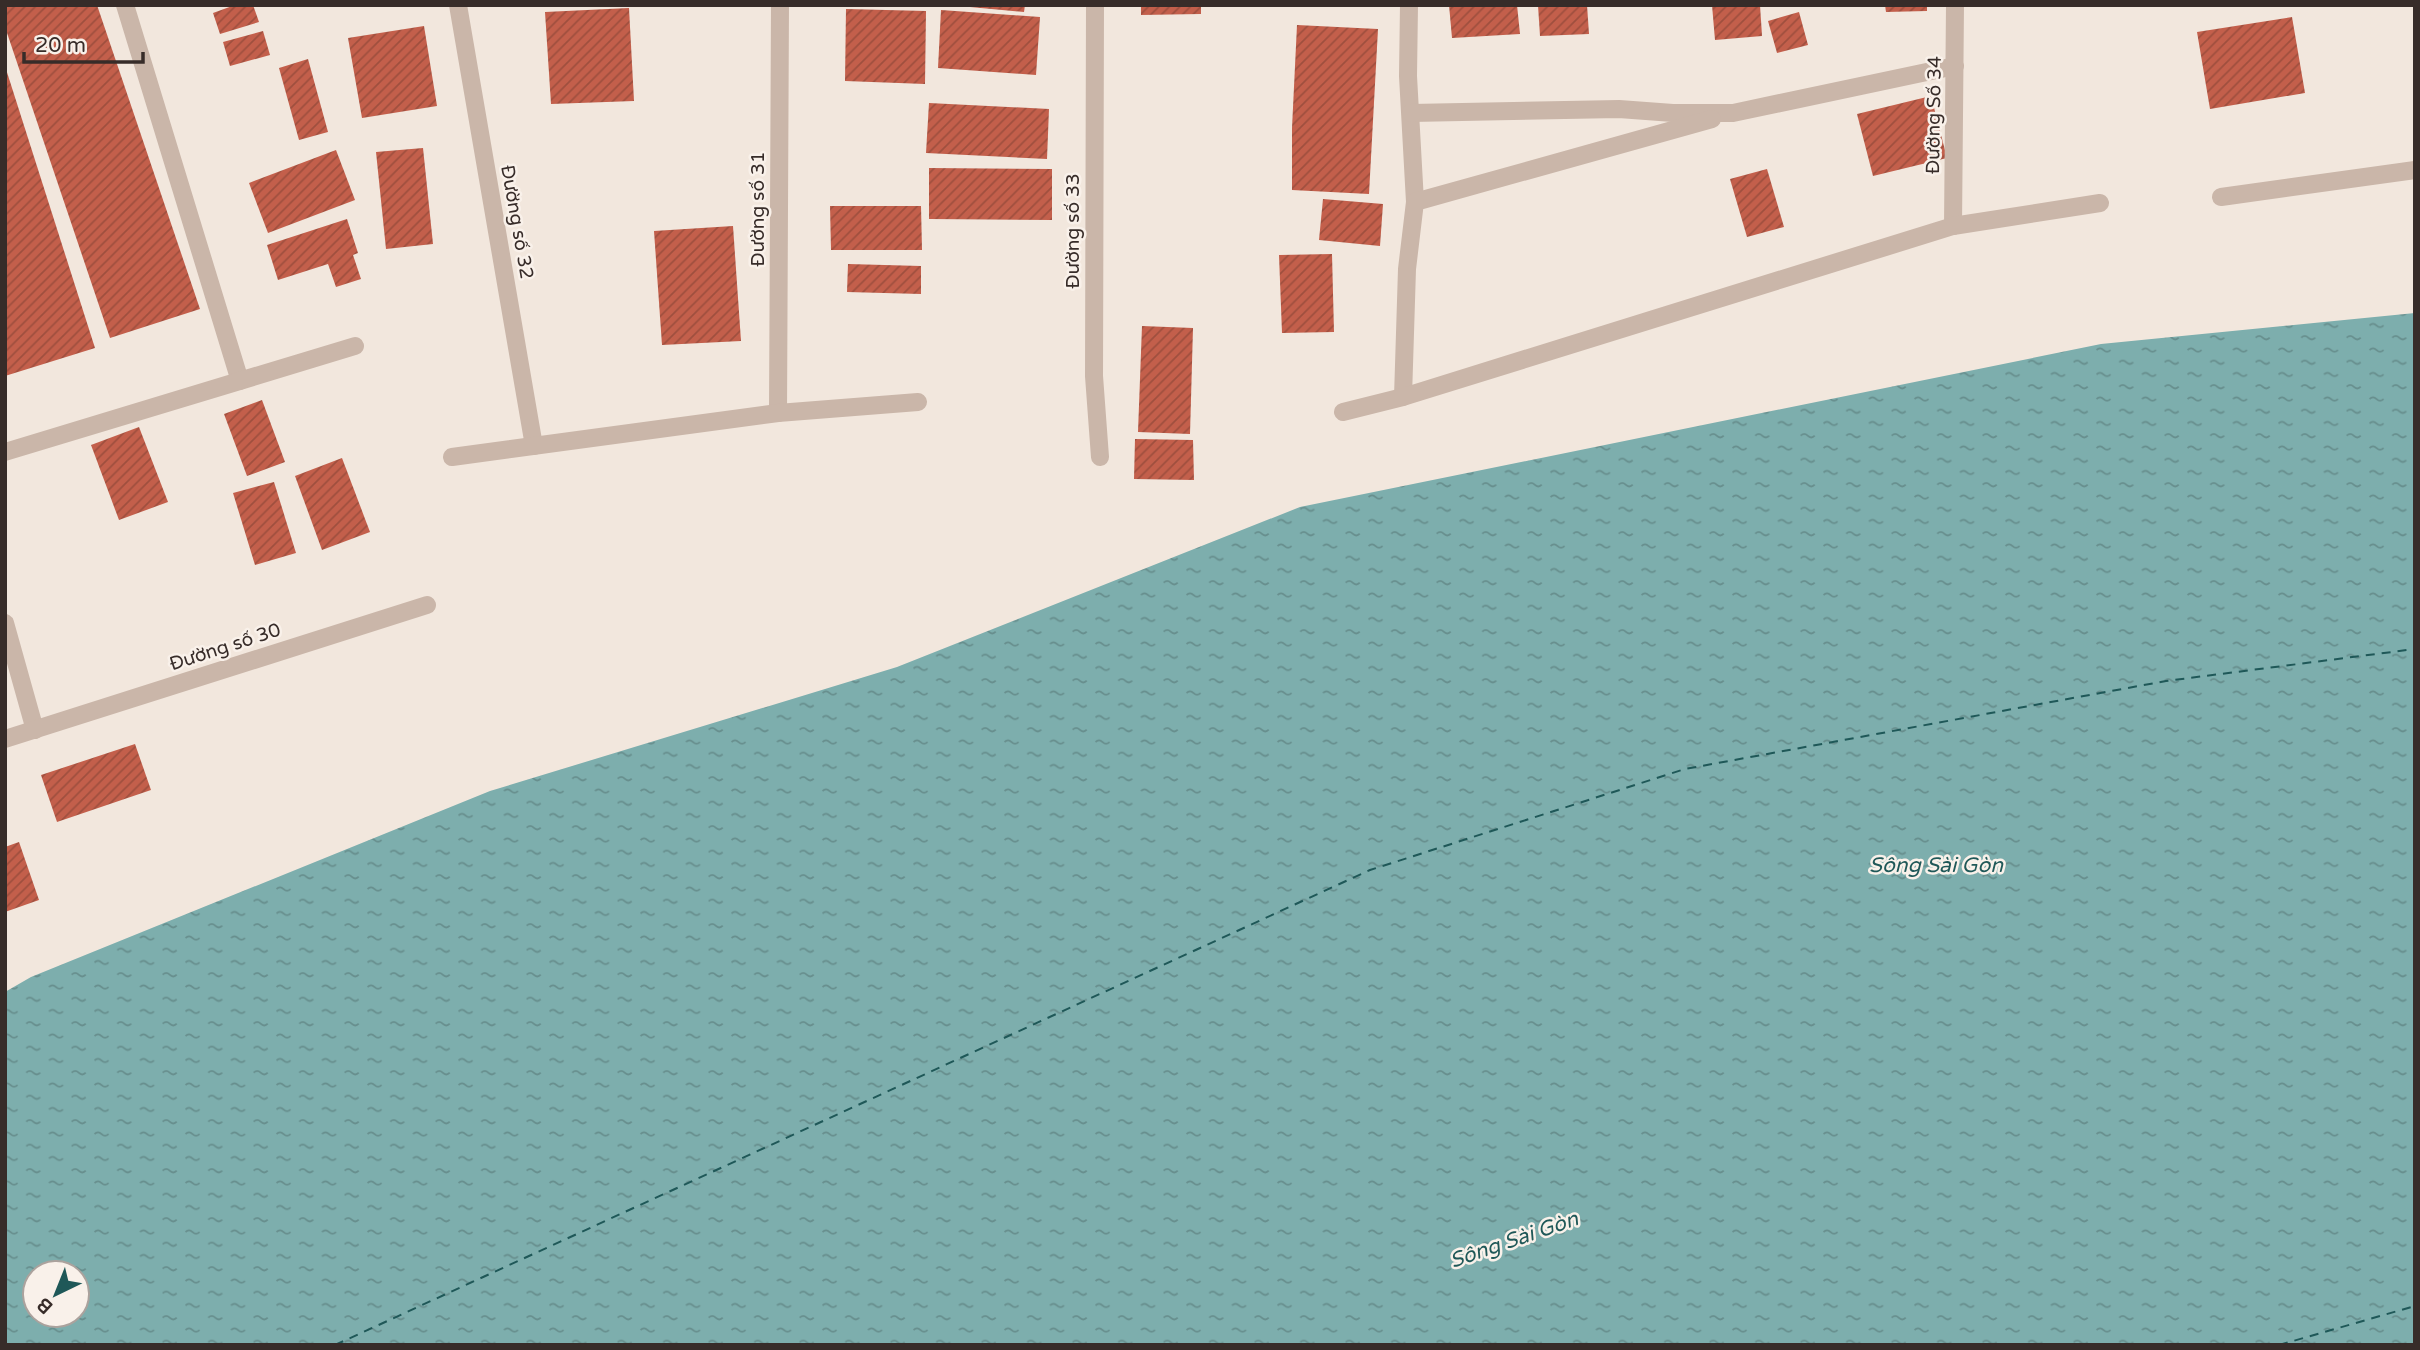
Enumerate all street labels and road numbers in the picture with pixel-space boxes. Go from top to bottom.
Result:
street label: Đường Số 34 [1922,56,1946,174]
street label: Đường số 31 [747,151,769,267]
street label: Đường số 32 [496,163,538,281]
street label: Đường số 33 [1062,173,1084,289]
street label: Đường số 30 [167,619,283,675]

